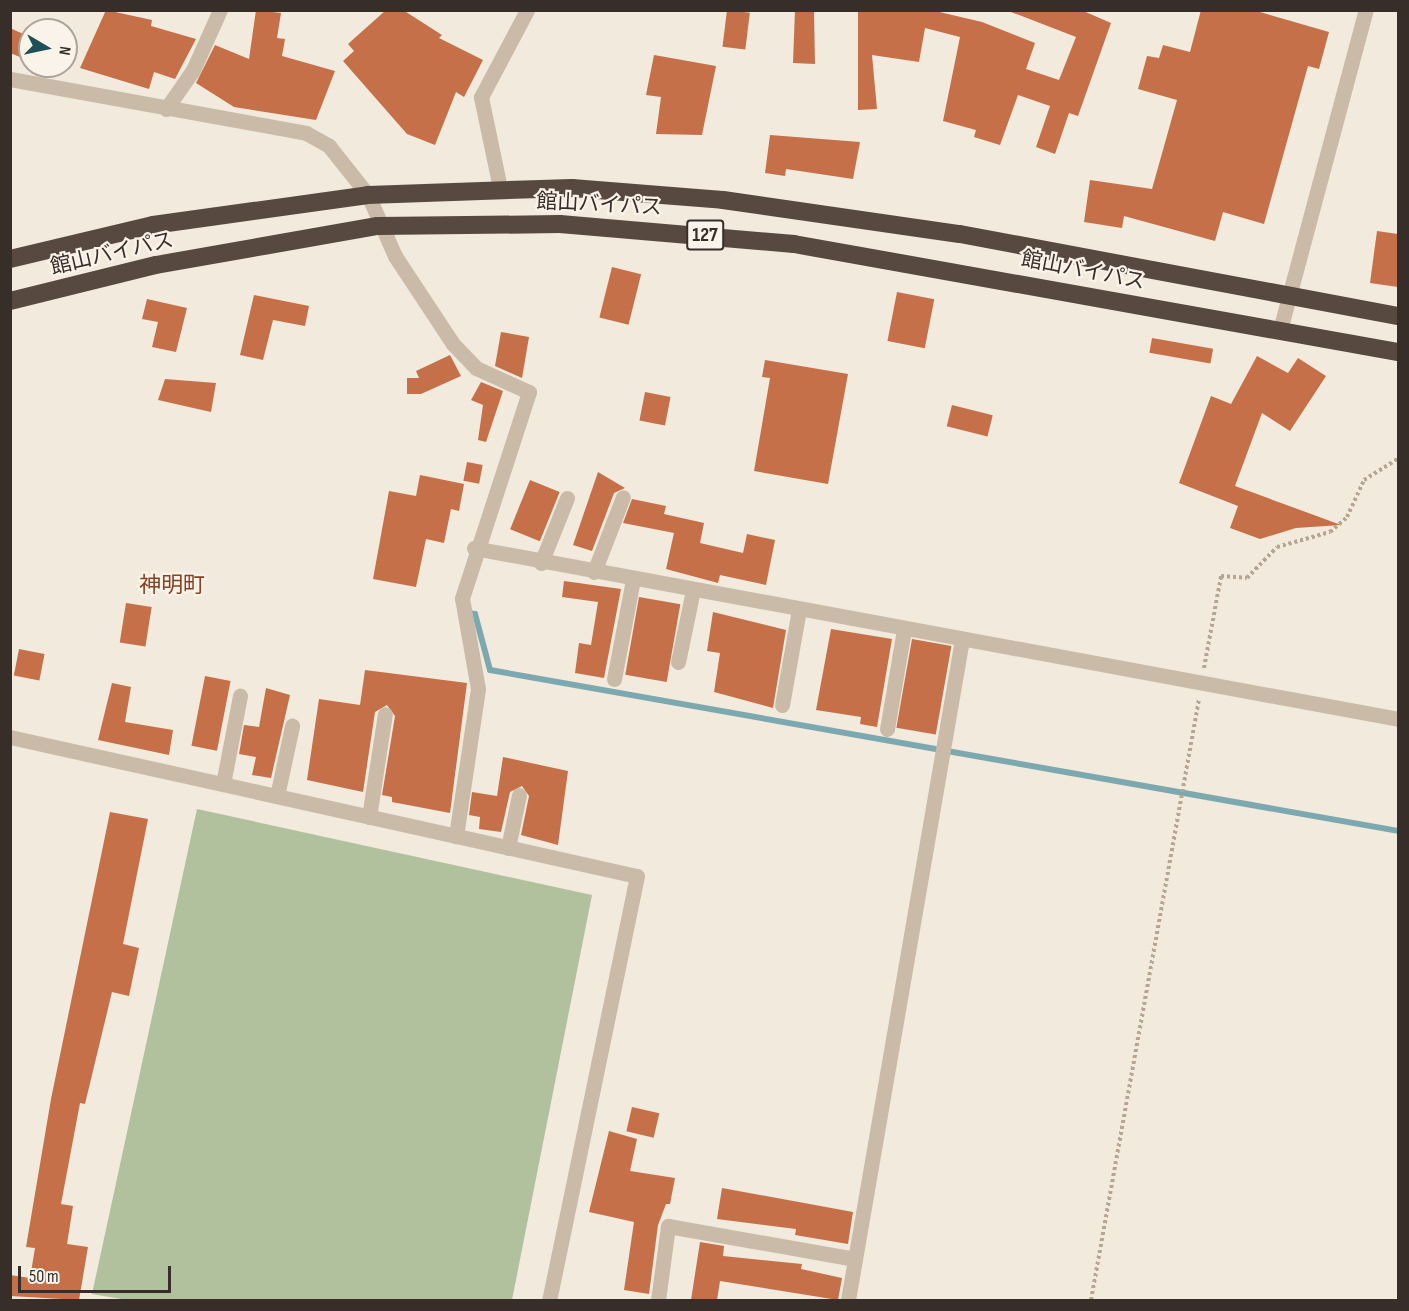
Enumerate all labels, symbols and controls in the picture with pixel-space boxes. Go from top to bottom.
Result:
north arrow [18,18,78,78]
text: N [54,45,74,56]
street label: 館山バイパス [535,189,663,221]
road number: 127 [686,218,724,252]
street label: 館山バイパス [48,228,176,280]
street label: 館山バイパス [1019,247,1147,295]
district label: 神明町 [139,573,205,599]
scale bar [21,1254,174,1292]
text: 50 m [29,1266,59,1287]

